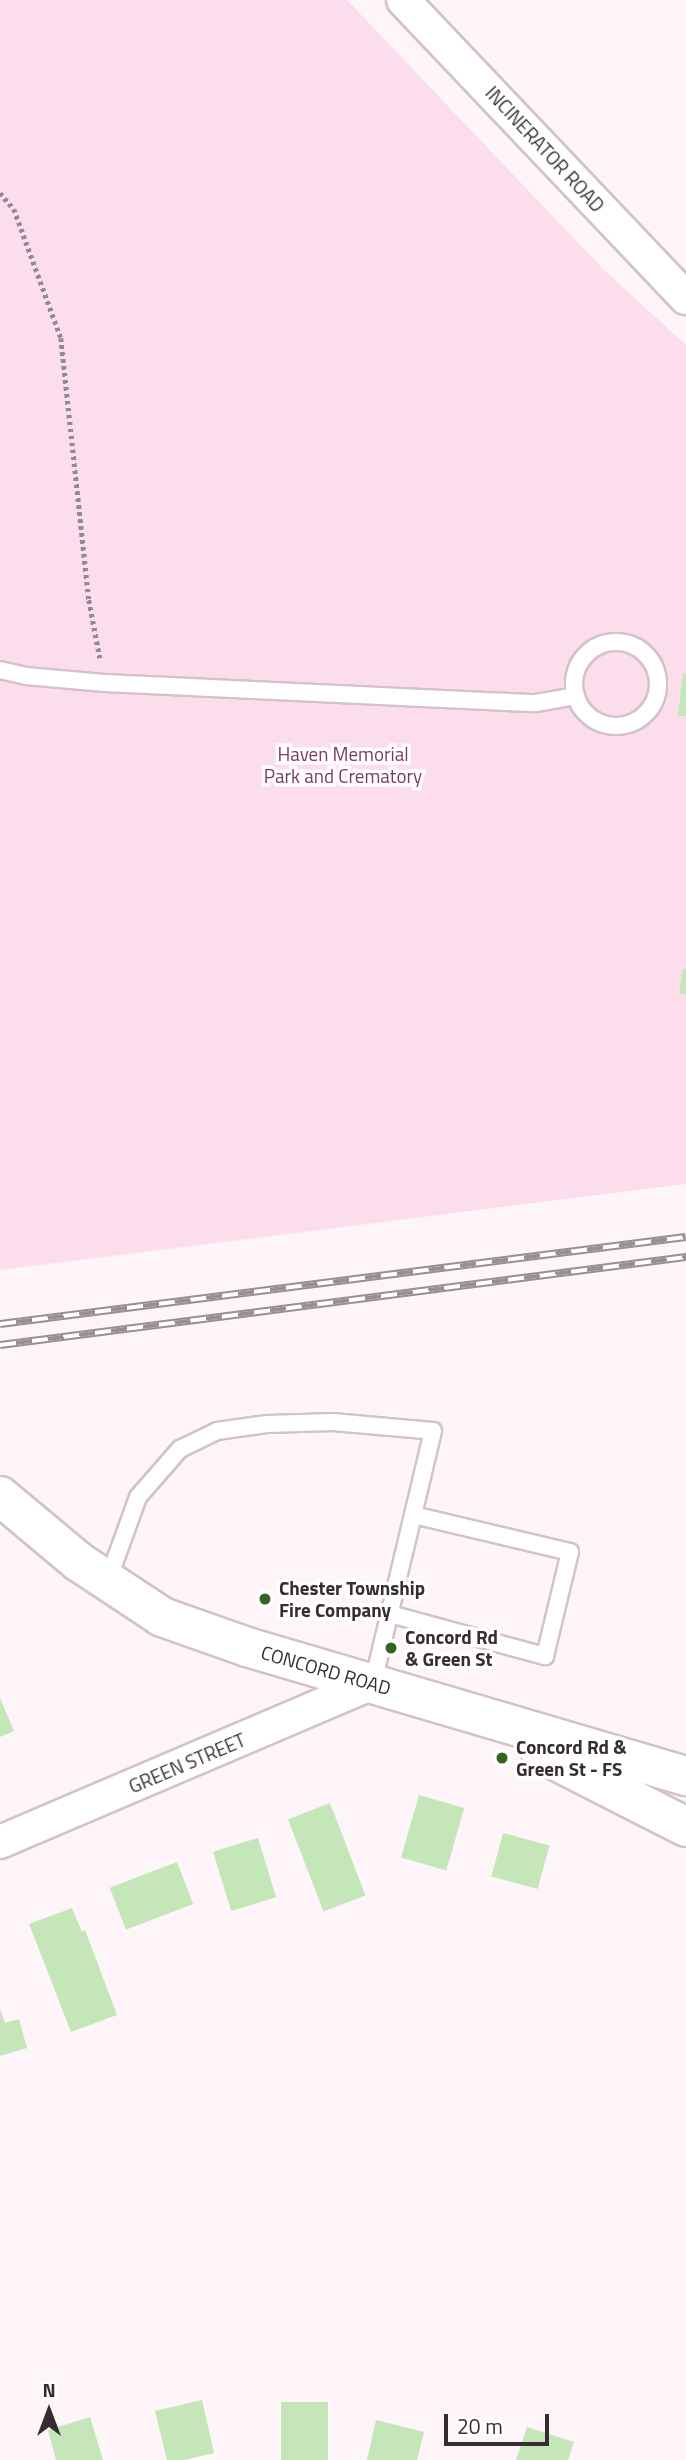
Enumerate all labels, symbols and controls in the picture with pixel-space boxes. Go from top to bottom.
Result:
street label: INCINERATOR ROAD [481,81,609,217]
park label: Haven Memorial Park and Crematory [264,743,422,787]
place label: Chester Township Fire Company [279,1577,425,1621]
marker: Chester Township Fire Company [257,1591,273,1607]
place label: Concord Rd & Green St [405,1626,498,1670]
marker: Concord Rd & Green St [383,1640,399,1656]
street label: CONCORD ROAD [258,1641,394,1699]
street label: GREEN STREET [125,1728,249,1798]
place label: Concord Rd & Green St - FS [516,1736,627,1780]
marker: Concord Rd & Green St - FS [494,1750,510,1766]
text: N [42,2375,56,2404]
north arrow [14,2376,84,2446]
scale bar [448,2400,553,2444]
text: 20 m [457,2410,503,2442]

